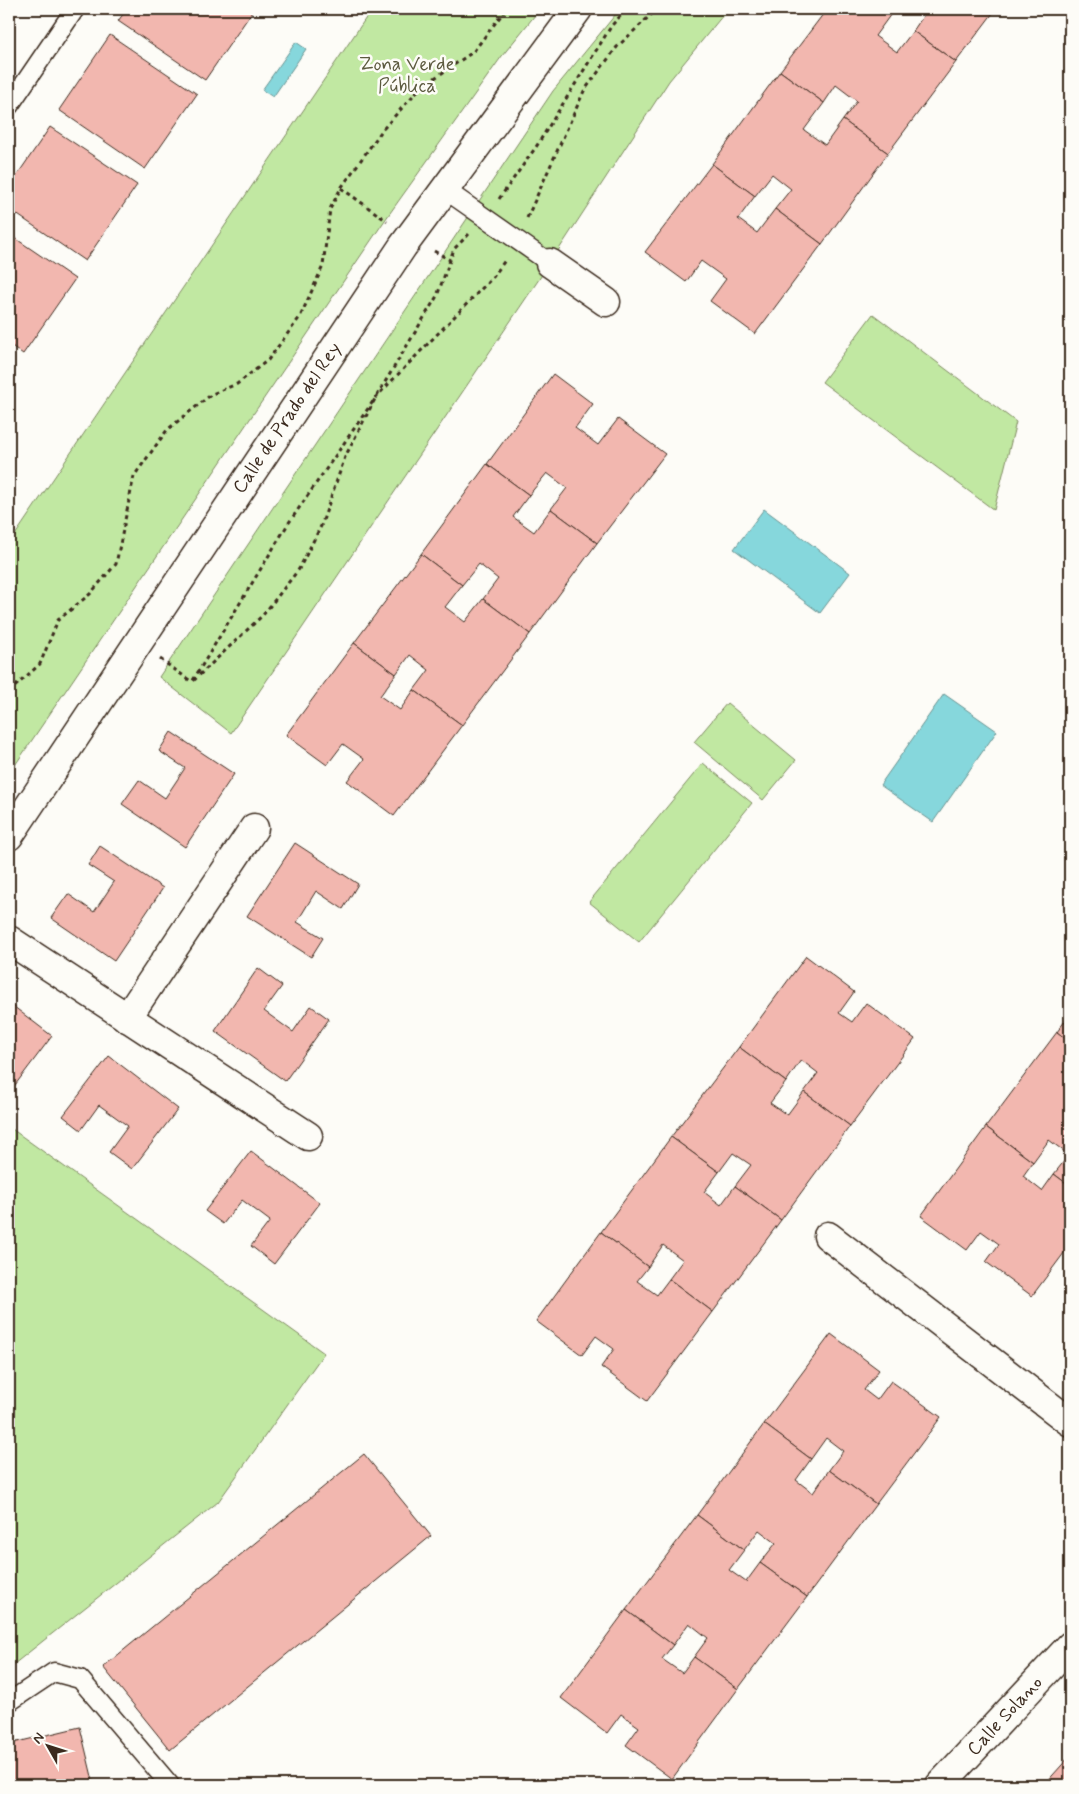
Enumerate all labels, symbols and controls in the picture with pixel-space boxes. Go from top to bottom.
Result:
park label: Zona Verde Pública [359,52,455,99]
street label: Calle de Prado del Rey [227,337,347,499]
street label: Calle Solano [962,1671,1048,1761]
north arrow [22,1722,72,1772]
text: N [29,1729,49,1748]

